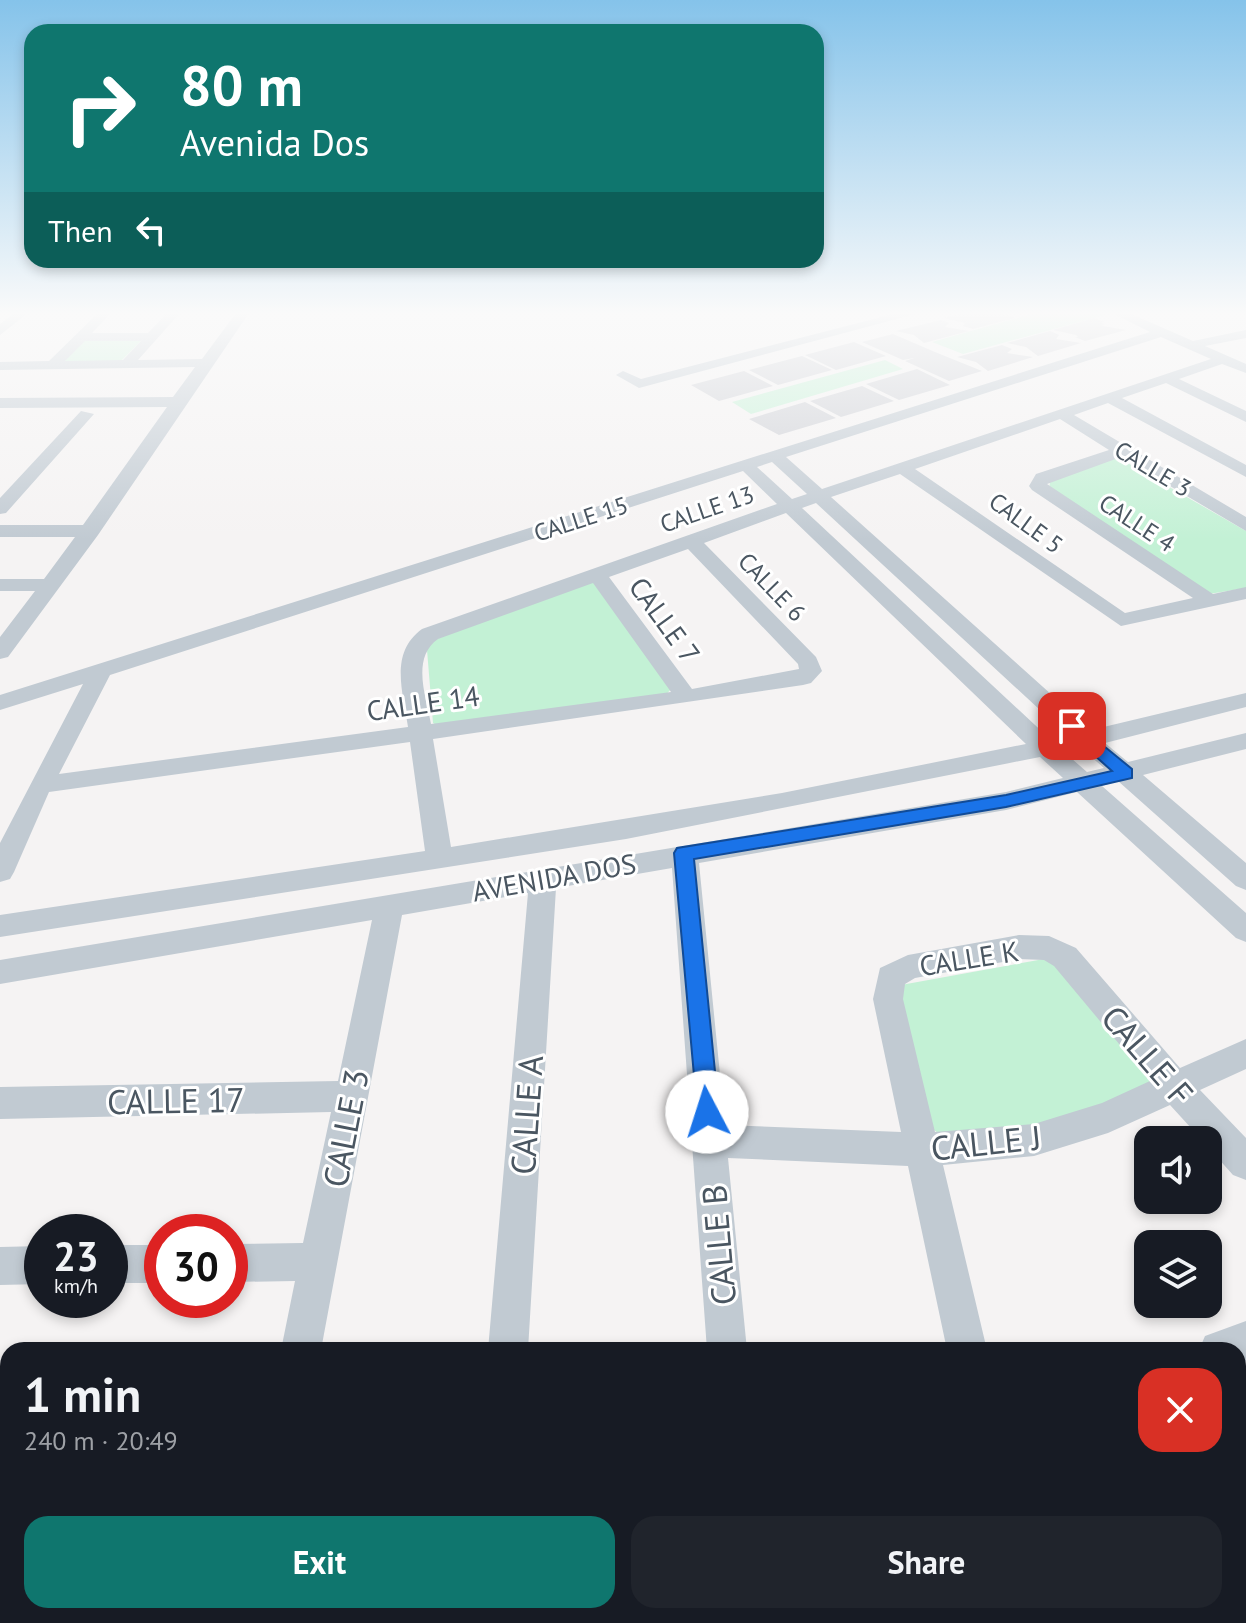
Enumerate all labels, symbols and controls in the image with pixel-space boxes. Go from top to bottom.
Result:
text: 80 m [180,49,303,121]
icon: right [48,56,152,160]
text: Avenida Dos [180,119,369,166]
icon: left [129,208,173,252]
text: Then [48,211,113,250]
street label: CALLE 3 [1109,434,1197,504]
street label: CALLE 13 [656,479,758,539]
street label: CALLE 5 [983,486,1069,560]
street label: CALLE 4 [1093,487,1181,559]
street label: CALLE 15 [530,489,632,549]
street label: CALLE 6 [732,546,812,628]
street label: CALLE 7 [621,569,709,671]
street label: CALLE 14 [364,677,482,729]
pin [1038,692,1106,760]
icon: arrive [1050,704,1094,748]
street label: AVENIDA DOS [469,844,639,910]
street label: CALLE K [917,932,1021,984]
street label: CALLE F [1093,996,1203,1114]
street label: CALLE A [500,1054,552,1176]
street label: CALLE 3 [312,1065,378,1191]
position arrow [665,1070,749,1154]
street label: CALLE 17 [107,1077,245,1123]
street label: CALLE J [929,1114,1043,1170]
map controls [1134,1126,1222,1318]
button: sound [1134,1126,1222,1214]
street label: CALLE B [691,1183,745,1307]
speed limit sign: 30 [144,1214,248,1318]
text: 23 [53,1230,99,1282]
button: layers [1134,1230,1222,1318]
text: km/h [54,1273,98,1299]
text: 1 min [24,1363,141,1425]
button: close [1138,1368,1222,1452]
text: 240 m · 20:49 [24,1424,178,1457]
button: Exit [24,1516,615,1608]
button: Share [631,1516,1222,1608]

